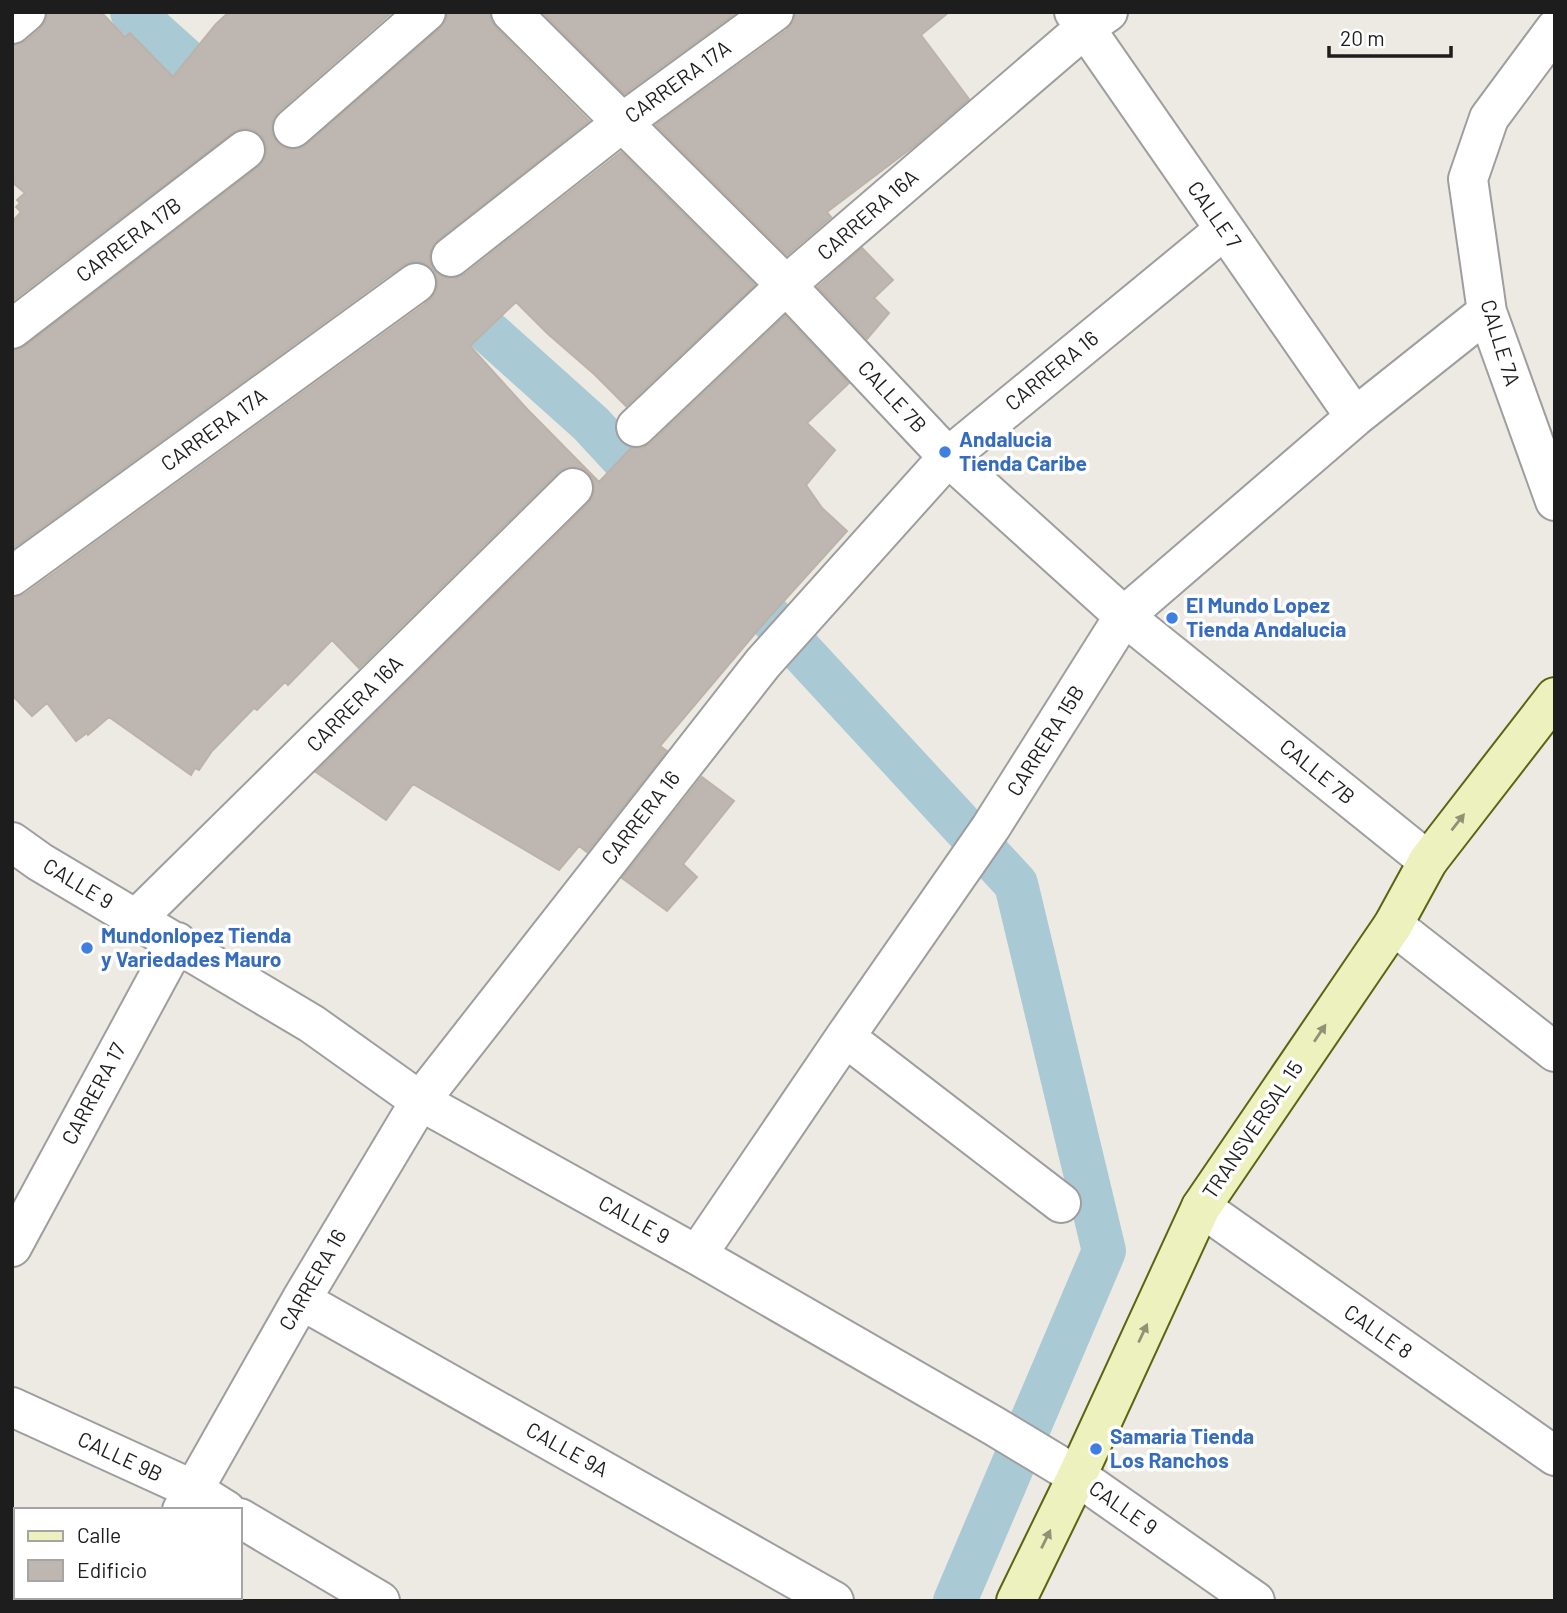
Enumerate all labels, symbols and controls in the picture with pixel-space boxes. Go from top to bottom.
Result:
scale bar [1329,14,1452,58]
text: 20 m [1340,25,1385,50]
street label: CARRERA 17A [619,34,735,127]
street label: CARRERA 16A [812,163,923,264]
street label: CALLE 7 [1183,176,1247,253]
street label: CARRERA 17B [71,191,186,286]
street label: CALLE 7A [1476,296,1526,389]
street label: CARRERA 16 [999,325,1103,415]
street label: CALLE 7B [853,355,933,437]
street label: CARRERA 17A [155,382,271,475]
place label: Andalucia Tienda Caribe [959,426,1087,475]
marker: Andalucia Tienda Caribe [937,444,953,460]
place label: El Mundo Lopez Tienda Andalucia [1186,592,1346,641]
marker: El Mundo Lopez Tienda Andalucia [1164,610,1180,626]
street label: CARRERA 16A [301,650,407,756]
street label: CARRERA 15B [1001,680,1089,800]
street label: CALLE 7B [1275,733,1361,809]
street label: CARRERA 16 [595,765,684,869]
one-way arrow [1450,814,1465,832]
street label: CALLE 9 [39,852,118,913]
place label: Mundonlopez Tienda y Variedades Mauro [101,922,291,971]
marker: Mundonlopez Tienda y Variedades Mauro [79,940,95,956]
one-way arrow [1313,1024,1327,1042]
street label: CARRERA 17 [55,1038,130,1148]
street label: TRANSVERSAL 15 [1196,1055,1307,1203]
street label: CALLE 9 [595,1189,675,1248]
street label: CARRERA 16 [273,1224,351,1334]
street label: CALLE 8 [1340,1298,1418,1363]
one-way arrow [1138,1323,1149,1344]
street label: CALLE 9A [522,1416,613,1482]
place label: Samaria Tienda Los Ranchos [1110,1423,1254,1472]
street label: CALLE 9B [74,1425,167,1486]
marker: Samaria Tienda Los Ranchos [1088,1441,1104,1457]
street label: CALLE 9 [1085,1474,1163,1539]
legend [14,1508,242,1599]
text: Calle [77,1522,121,1547]
one-way arrow [1041,1529,1052,1549]
text: Edificio [77,1557,147,1582]

